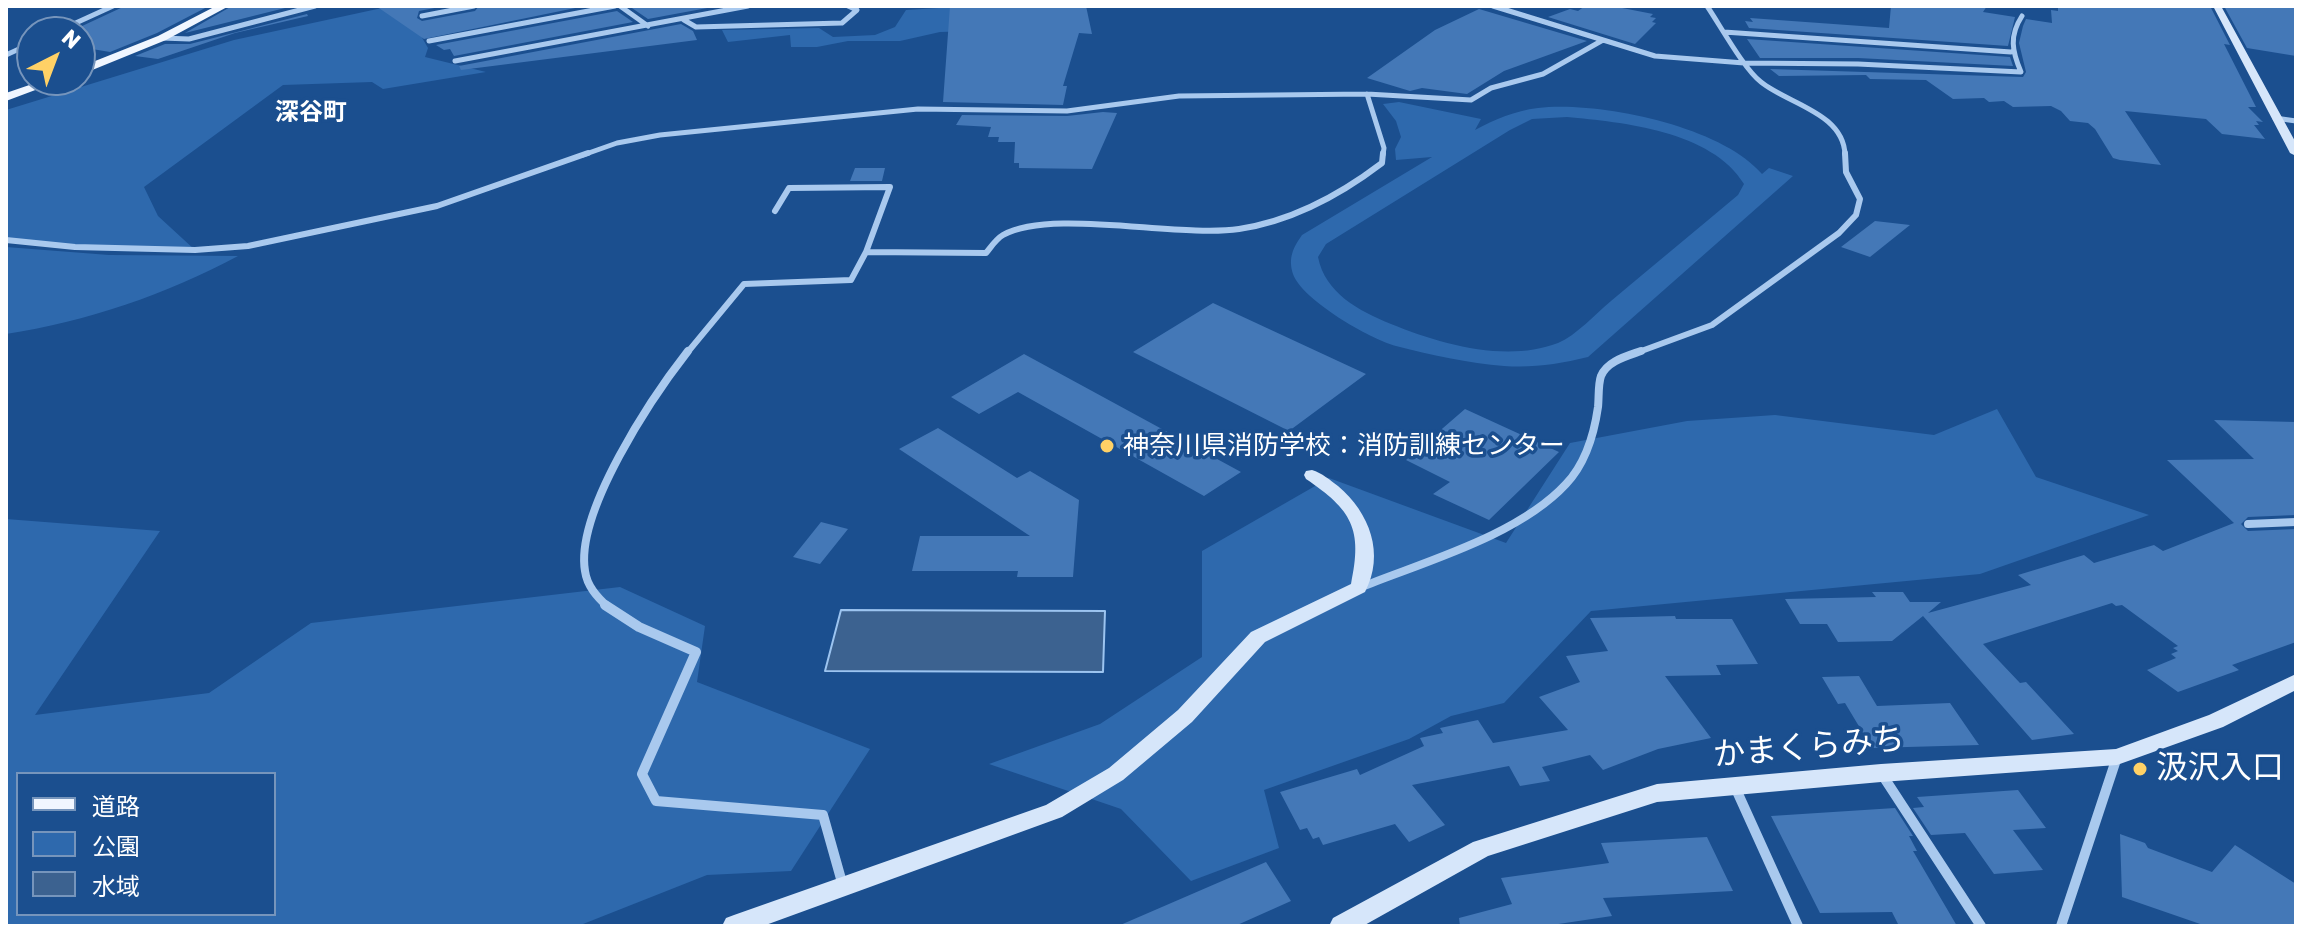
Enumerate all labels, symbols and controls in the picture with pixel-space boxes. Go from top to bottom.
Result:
north arrow [16,16,96,96]
text: N [56,24,86,55]
district label: 深谷町 [275,99,347,127]
place label: 神奈川県消防学校：消防訓練センター [1123,430,1565,462]
marker: 神奈川県消防学校：消防訓練センター [1098,437,1116,455]
street label: かまくらみち [1712,721,1906,775]
place label: 汲沢入口 [2156,750,2284,788]
marker: 汲沢入口 [2131,760,2149,778]
legend [16,772,276,916]
text: 道路 [92,793,140,821]
text: 公園 [92,833,140,861]
text: 水域 [92,873,140,901]

